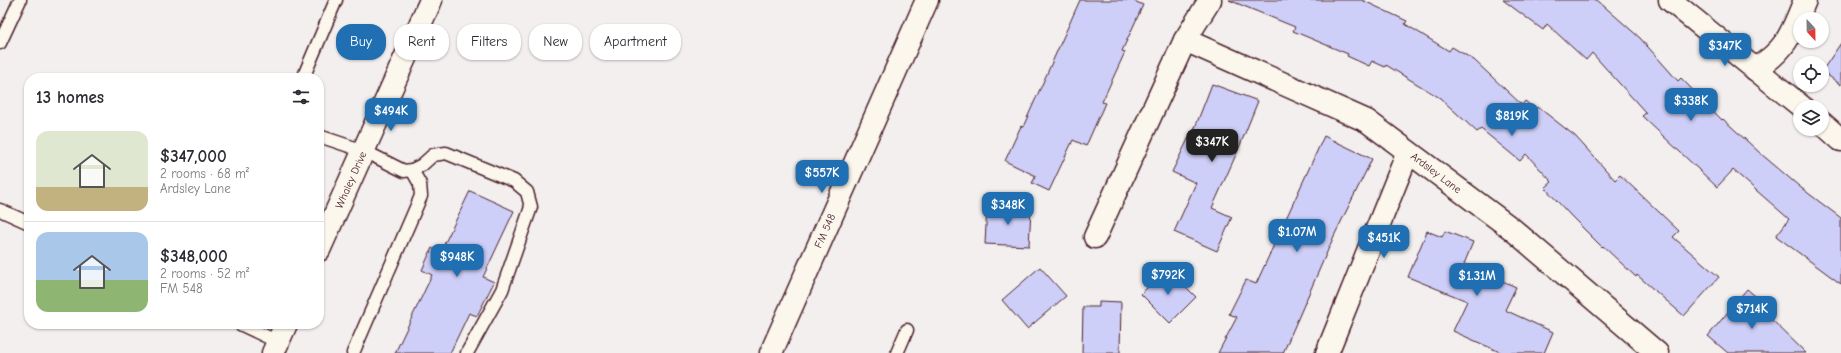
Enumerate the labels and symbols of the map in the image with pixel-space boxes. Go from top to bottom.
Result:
north arrow [1793,12,1829,48]
pin: $347K [1697,33,1753,67]
pin: $338K [1663,88,1719,122]
pin: $494K [363,98,419,132]
pin: $819K [1484,103,1540,137]
pin: $347K [1184,129,1240,163]
street label: Whaley Drive [333,149,370,211]
street label: Ardsley Lane [1408,150,1464,197]
pin: $557K [794,160,850,194]
pin: $348K [980,192,1036,226]
street label: FM 548 [812,212,838,250]
pin: $1.07M [1264,219,1330,253]
pin: $451K [1356,225,1412,259]
pin: $948K [429,244,485,278]
pin: $792K [1140,262,1196,296]
pin: $1.31M [1444,263,1510,297]
pin: $714K [1724,296,1780,330]

